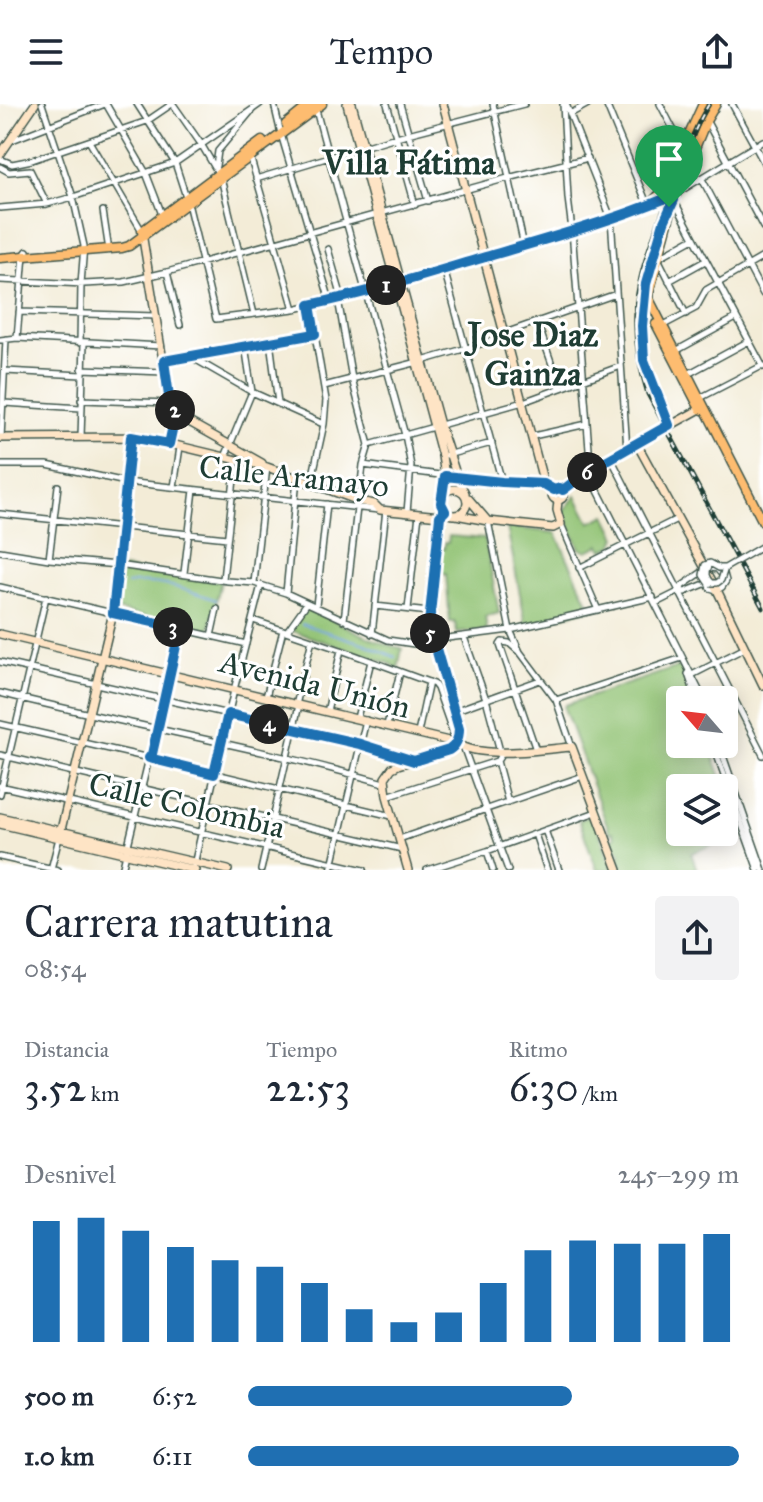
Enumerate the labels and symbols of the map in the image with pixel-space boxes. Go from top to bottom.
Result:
pin [635,125,703,207]
district label: Villa Fátima [321,142,496,183]
pin: 1 [366,265,406,305]
district label: Jose Diaz Gainza [464,314,599,394]
pin: 2 [155,390,195,430]
street label: Calle Aramayo [197,447,391,506]
pin: 6 [567,452,607,492]
pin: 3 [153,607,193,647]
pin: 5 [410,613,450,653]
street label: Avenida Unión [214,641,414,727]
north arrow [666,686,738,758]
pin: 4 [249,704,289,744]
street label: Calle Colombia [85,764,289,847]

